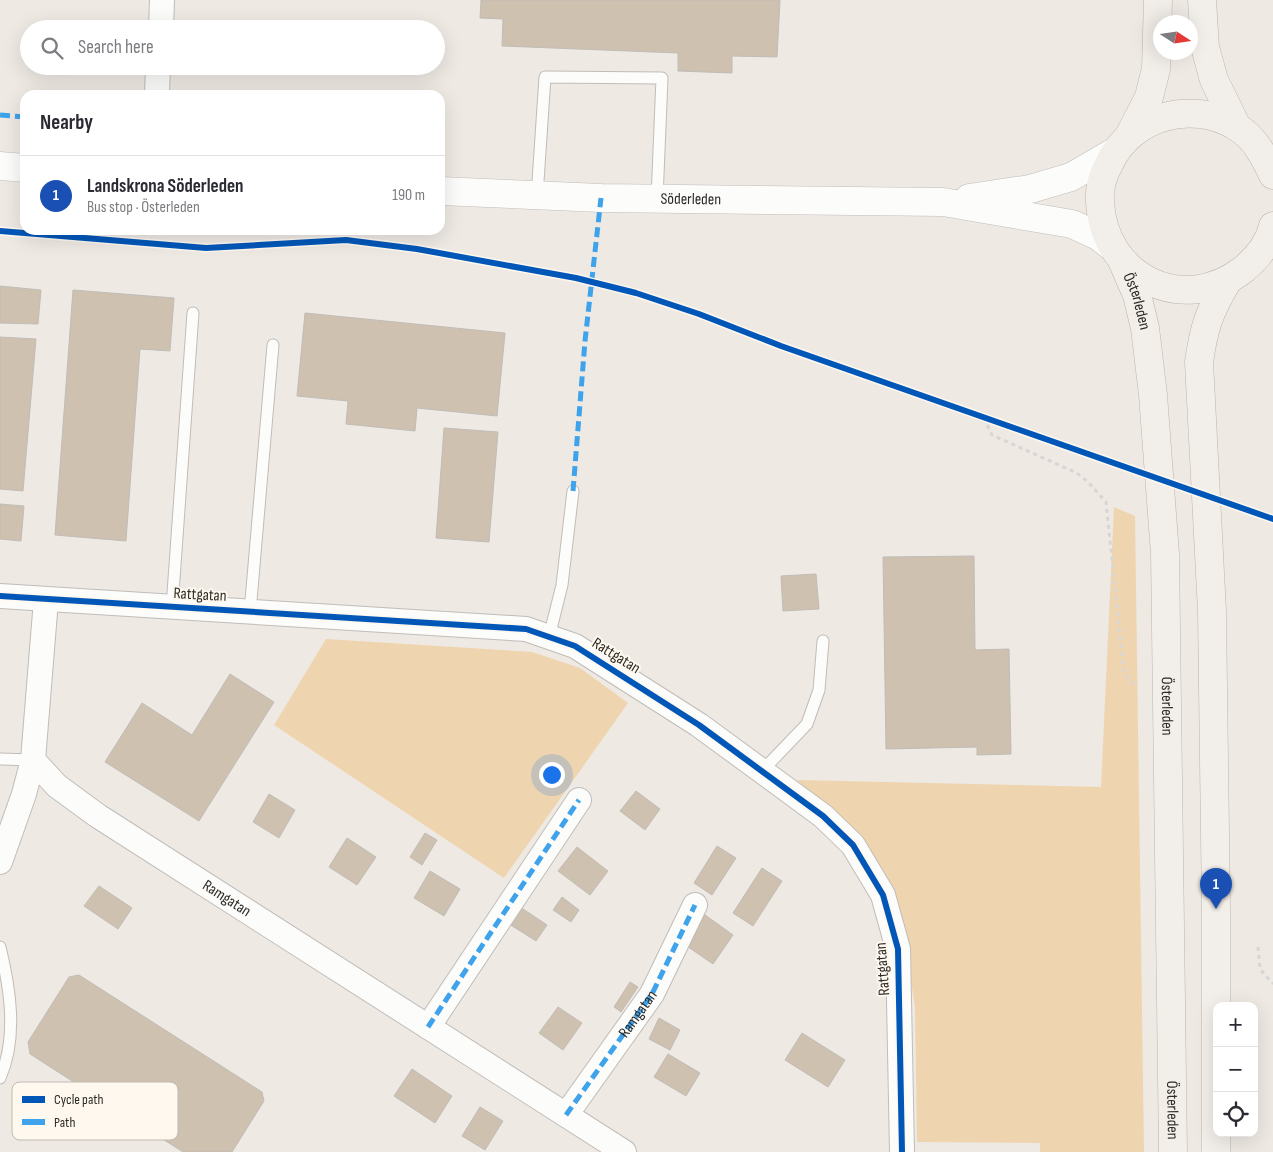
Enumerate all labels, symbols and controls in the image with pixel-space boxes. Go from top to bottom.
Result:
north arrow [1153,15,1198,60]
search box [20,20,445,75]
icon: search [38,34,66,62]
text: Search here [78,36,154,59]
text: Nearby [40,110,93,135]
text: Landskrona Söderleden [87,175,244,198]
text: 1 [53,186,59,205]
text: 190 m [392,186,425,205]
street label: Söderleden [660,189,721,209]
text: Bus stop · Österleden [87,198,200,217]
street label: Österleden [1119,270,1155,332]
street label: Rattgatan [173,584,227,606]
street label: Rattgatan [588,634,644,678]
street label: Österleden [1157,677,1177,736]
your location [539,762,565,788]
pin: 1 [1200,868,1232,909]
street label: Ramgatan [199,876,255,921]
street label: Rattgatan [872,942,894,996]
street label: Ramgatan [614,986,661,1041]
map controls [1213,1002,1258,1137]
button: + [1213,1002,1258,1047]
button: − [1213,1047,1258,1092]
street label: Österleden [1163,1081,1182,1140]
legend [12,1082,178,1140]
text: Cycle path [54,1091,104,1108]
button: locate [1213,1092,1258,1137]
text: Path [54,1114,75,1131]

